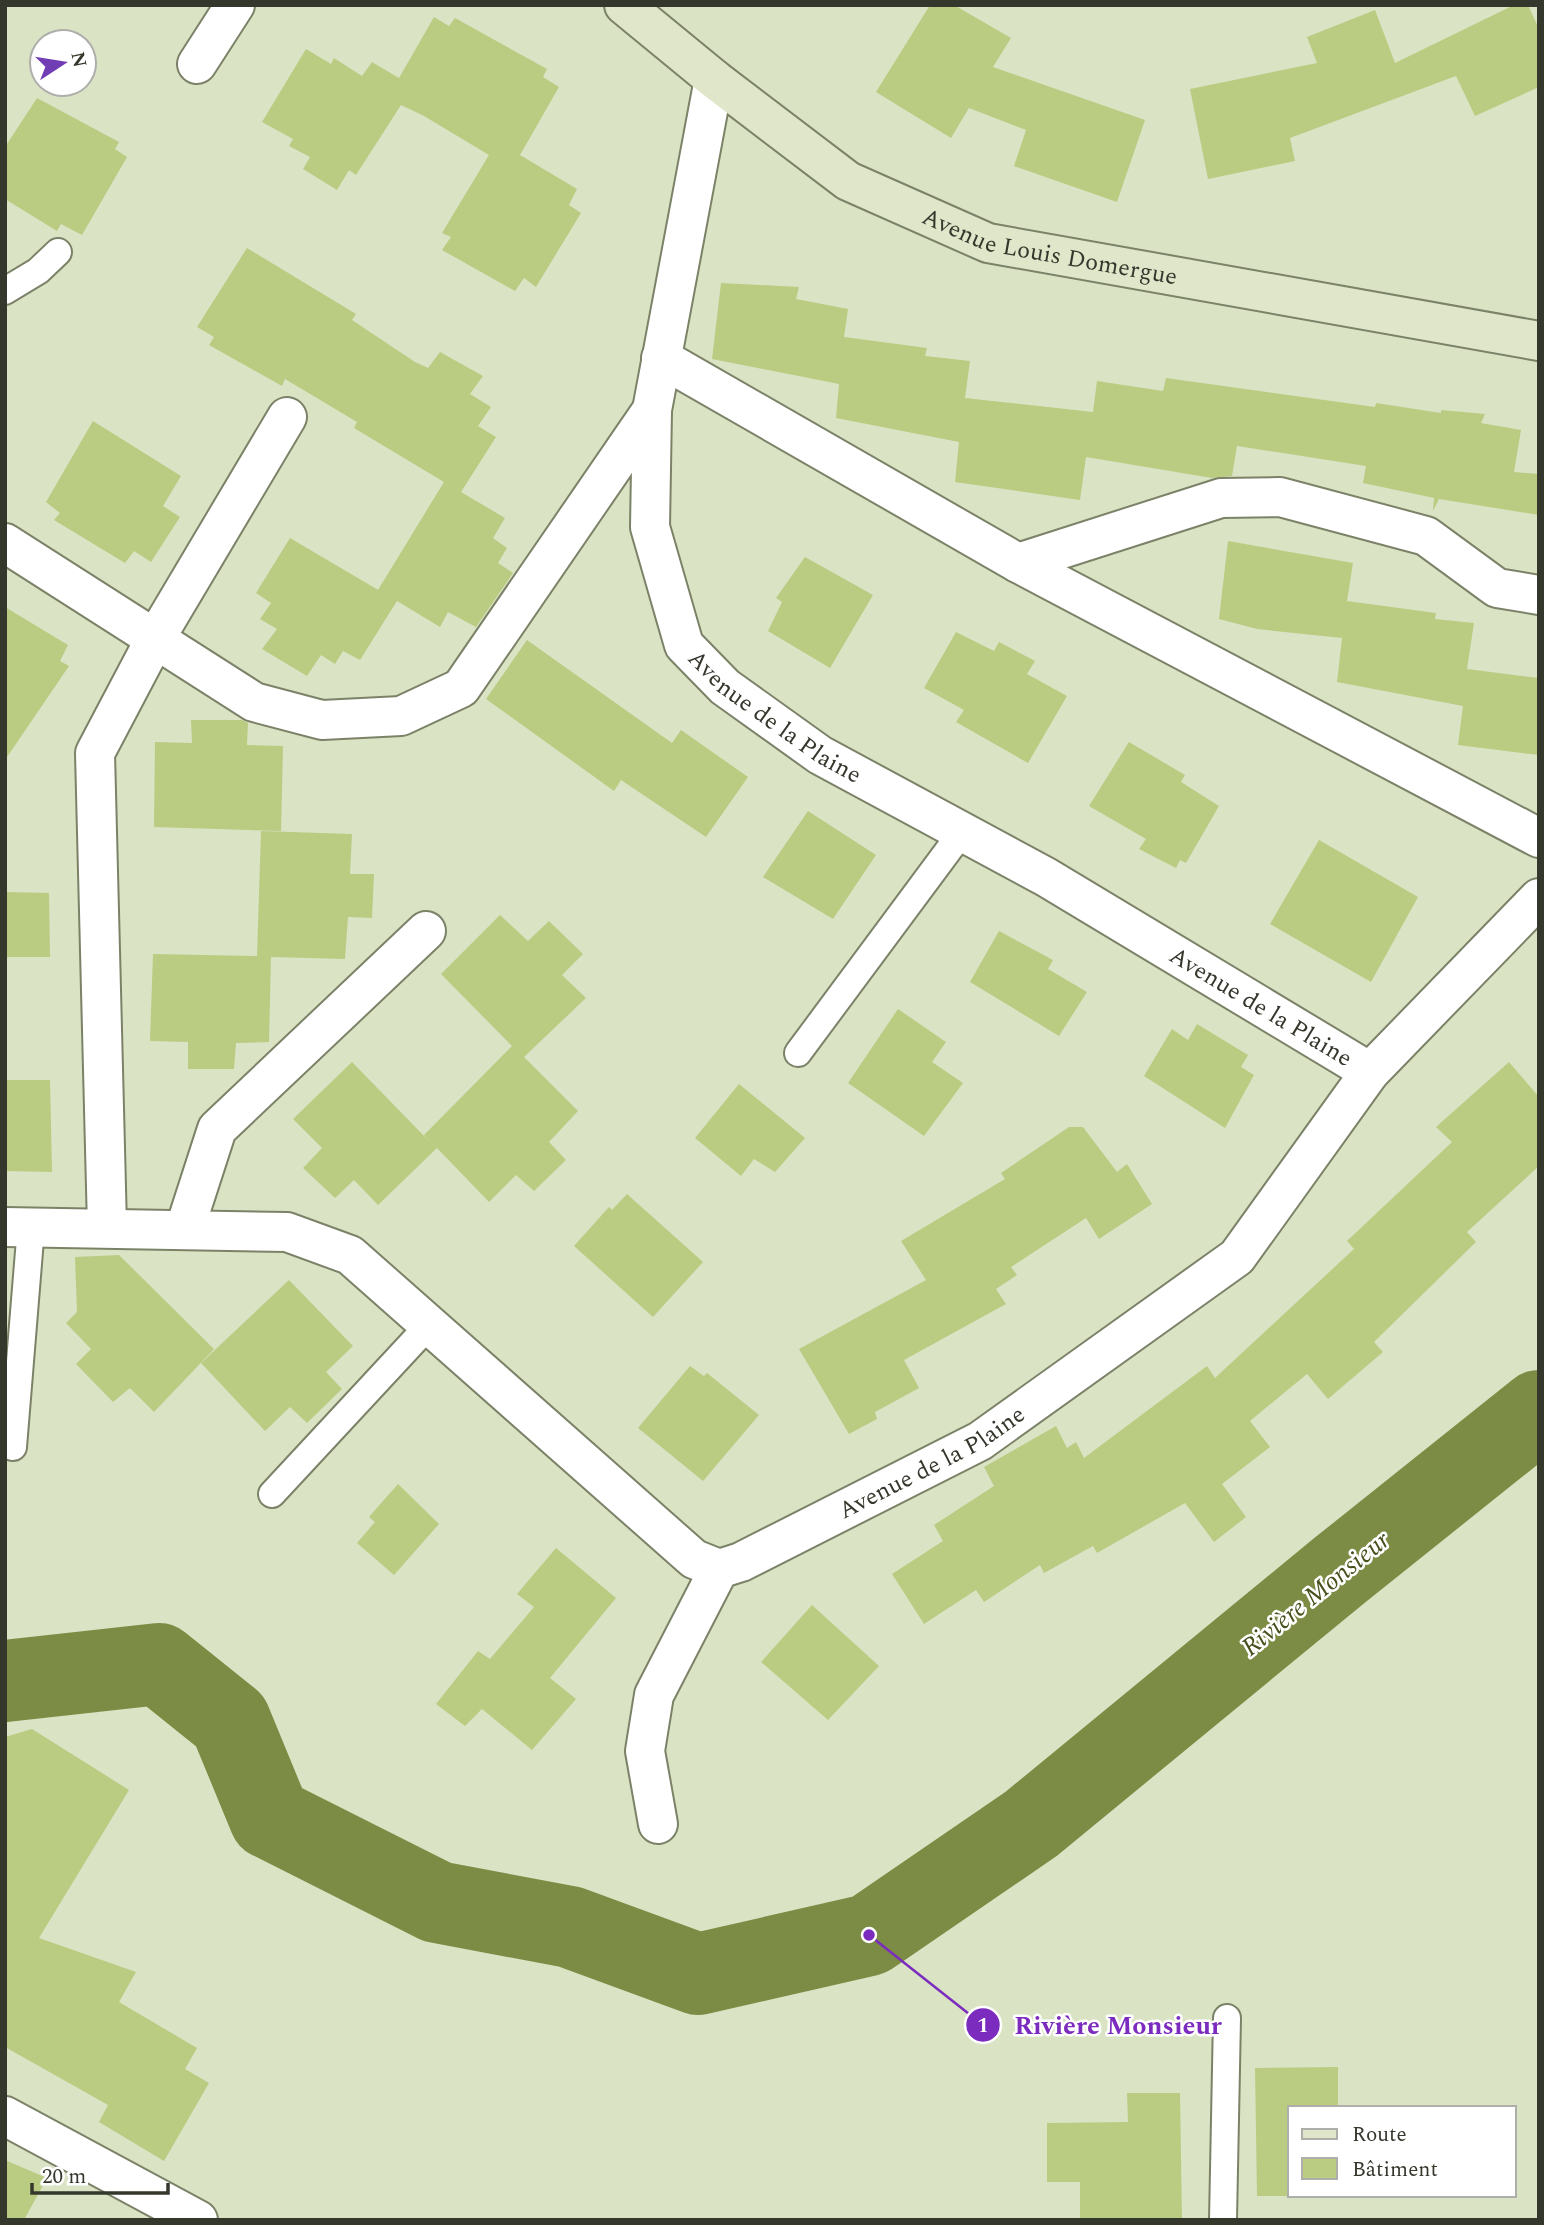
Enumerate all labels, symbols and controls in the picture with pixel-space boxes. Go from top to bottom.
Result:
north arrow [28,28,98,98]
text: N [62,49,94,70]
street label: Avenue Louis Domergue [916,199,1180,295]
street label: Avenue de la Plaine [679,642,868,793]
street label: Avenue de la Plaine [1162,938,1359,1076]
street label: Avenue de la Plaine [832,1397,1033,1529]
water label: Rivière Monsieur [1233,1520,1400,1666]
callout: Rivière Monsieur [966,2001,1236,2048]
text: Rivière Monsieur [1014,2006,1223,2046]
text: 1 [977,2010,989,2042]
legend [1288,2106,1516,2197]
text: Route [1352,2119,1407,2151]
scale bar [32,2152,168,2196]
text: Bâtiment [1352,2154,1438,2186]
text: 20 m [42,2161,86,2193]

